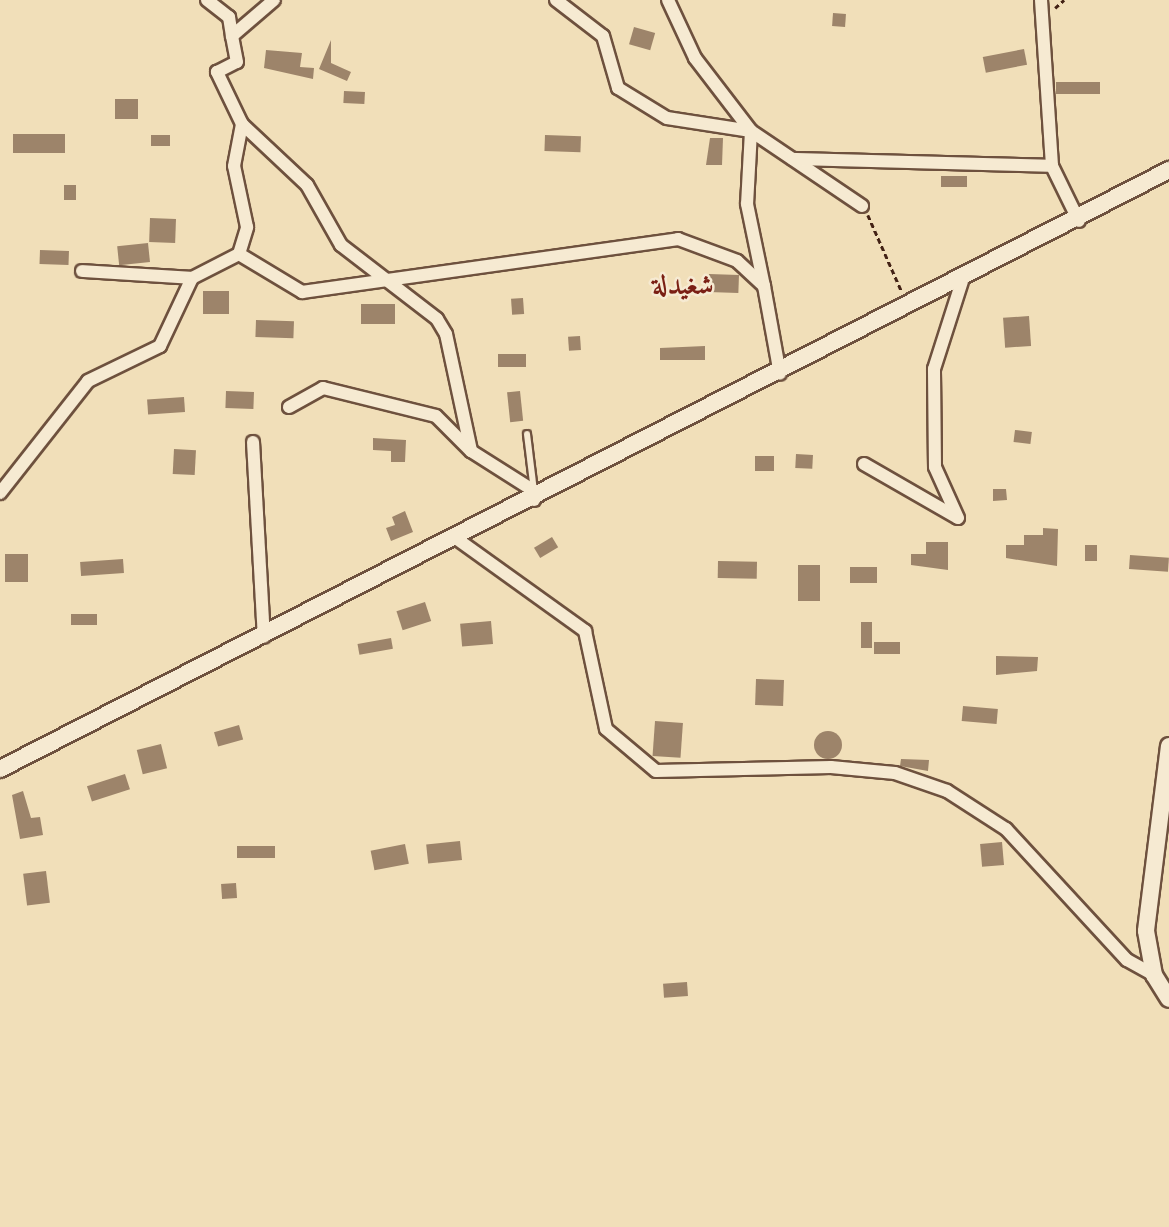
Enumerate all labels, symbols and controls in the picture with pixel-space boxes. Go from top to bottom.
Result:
district label: شغيدلة [652,270,714,304]

